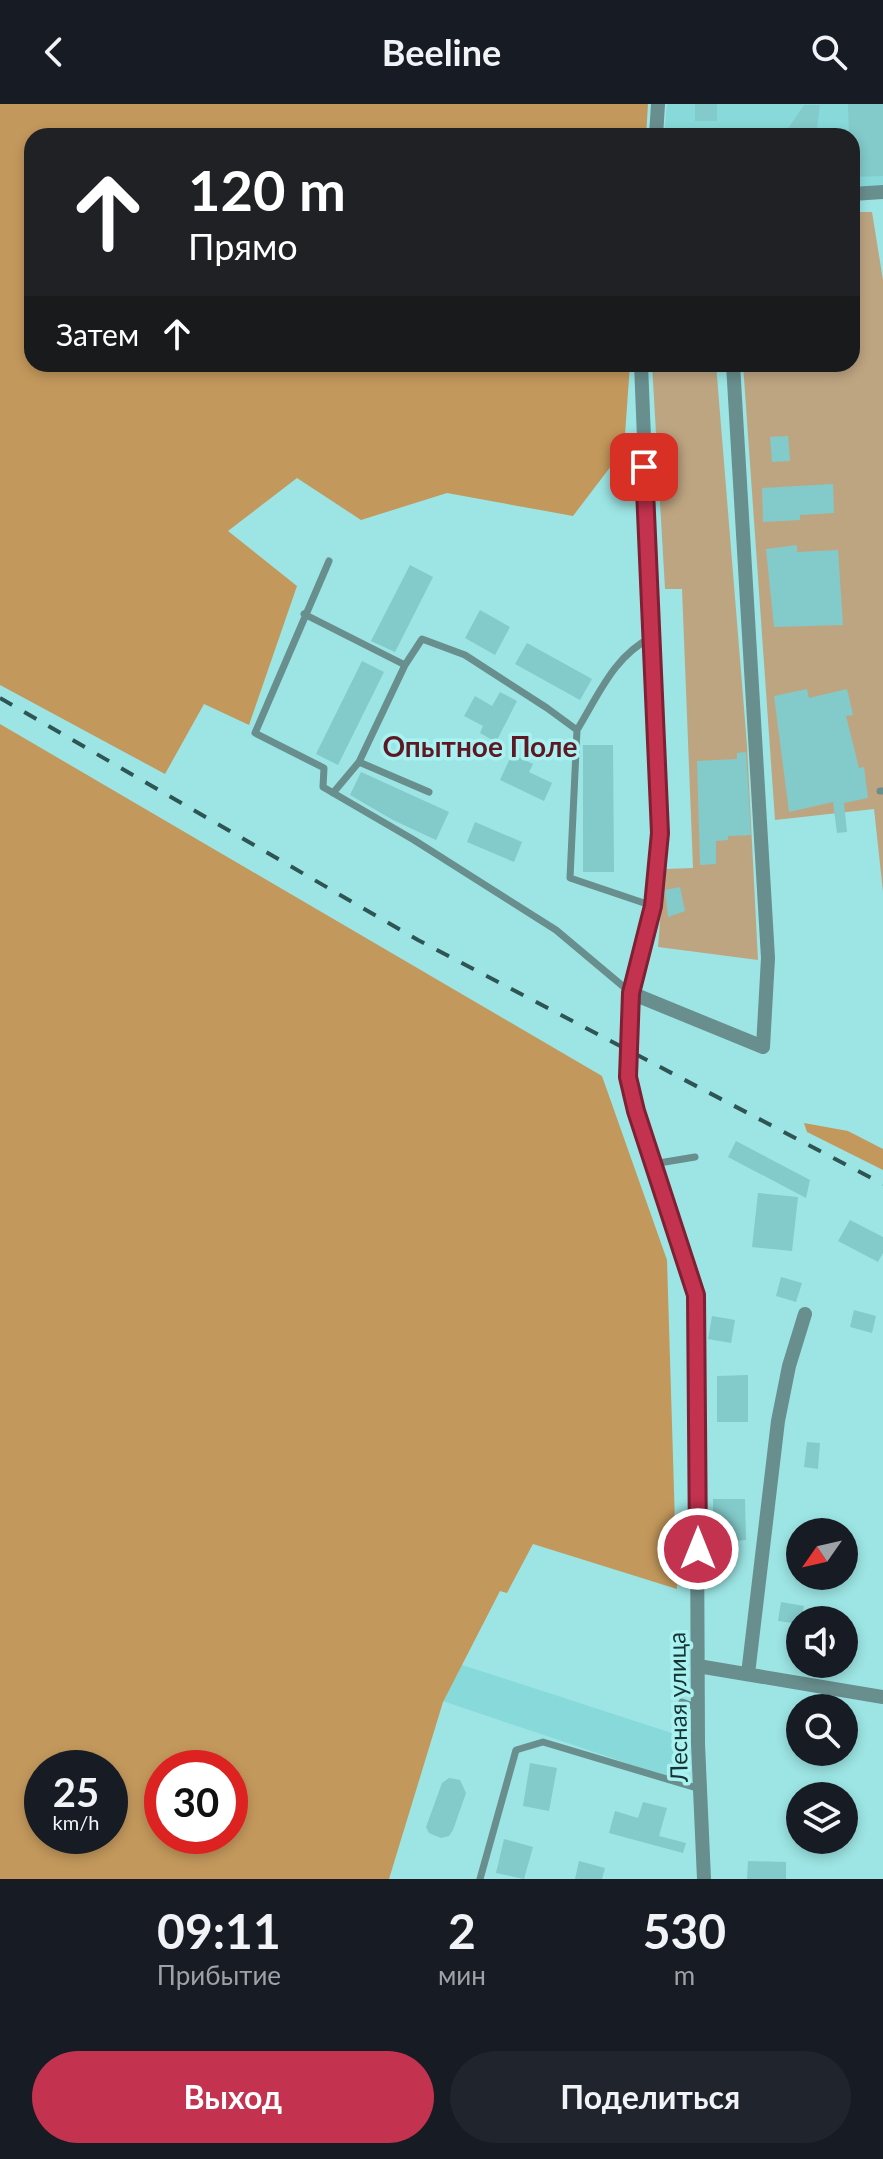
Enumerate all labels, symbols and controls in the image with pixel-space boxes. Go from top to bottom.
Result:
icon: back [32,30,76,74]
text: Beeline [382,30,501,74]
icon: search [807,30,851,74]
text: 120 m [188,156,346,223]
icon: ahead [56,160,160,264]
text: Прямо [188,224,298,268]
icon: ahead [155,312,199,356]
text: Затем [56,316,139,352]
pin [610,433,678,501]
icon: arrive [622,445,666,489]
district label: Опытное Поле [382,729,578,763]
position arrow [656,1507,740,1591]
north arrow [786,1518,858,1590]
map controls [786,1518,858,1854]
button: sound [786,1606,858,1678]
street label: Лесная улица [661,1632,693,1783]
button: search [786,1694,858,1766]
speed limit sign: 30 [144,1750,248,1854]
text: 25 [53,1768,99,1816]
button: layers [786,1782,858,1854]
text: km/h [53,1810,99,1834]
text: 09:11 [157,1902,281,1959]
text: 2 [448,1902,476,1959]
text: 530 [643,1902,726,1959]
text: Прибытие [157,1959,281,1991]
text: мин [438,1959,486,1991]
text: m [674,1959,695,1991]
button: Выход [32,2051,434,2143]
button: Поделиться [450,2051,851,2143]

